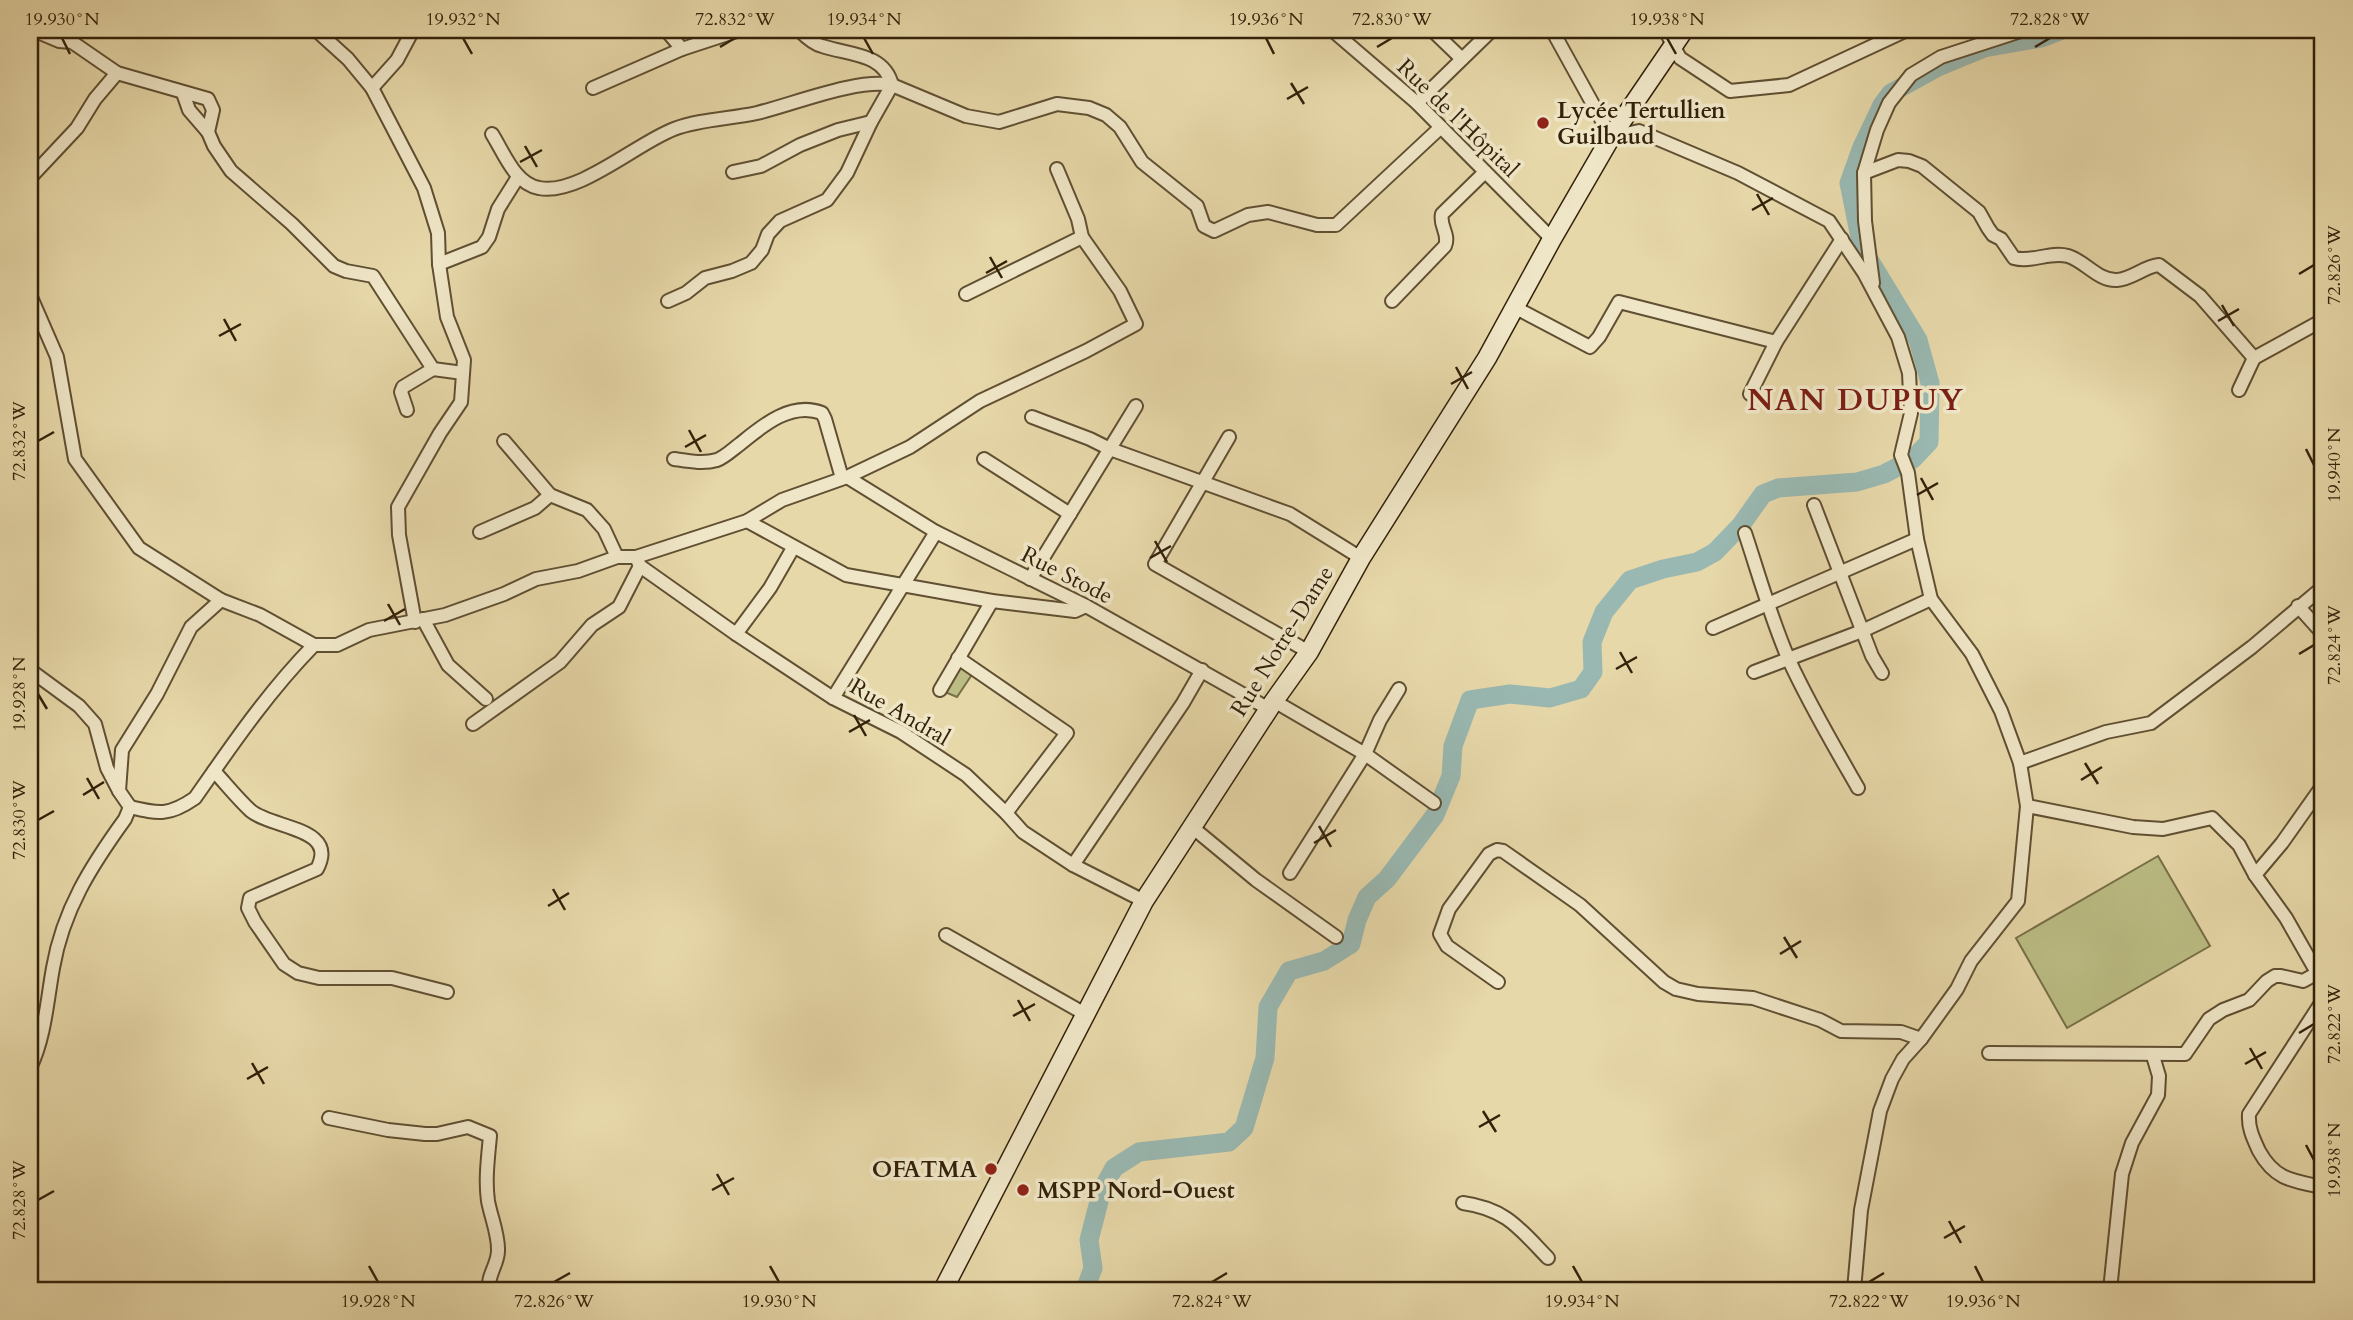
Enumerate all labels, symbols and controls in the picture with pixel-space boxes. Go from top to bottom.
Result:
text: 19.930°N [24,7,100,32]
text: 19.932°N [425,7,501,32]
text: 72.832°W [695,7,775,32]
text: 19.934°N [826,7,902,32]
text: 19.936°N [1228,7,1304,32]
text: 72.830°W [1352,7,1432,32]
text: 19.938°N [1629,7,1705,32]
text: 72.828°W [2010,7,2090,32]
street label: Rue de l'Hôpital [1390,52,1526,184]
place label: Lycée Tertullien Guilbaud [1557,95,1726,152]
marker: Lycée Tertullien Guilbaud [1535,115,1551,131]
text: 72.826°W [2322,225,2347,305]
district label: NAN DUPUY [1747,380,1965,421]
text: 72.832°W [7,401,32,481]
text: 19.940°N [2322,427,2347,503]
street label: Rue Stode [1016,539,1118,611]
street label: Rue Notre-Dame [1223,560,1341,722]
text: 72.824°W [2322,605,2347,685]
text: 19.928°N [7,656,32,732]
street label: Rue Andral [844,671,956,753]
text: 72.830°W [7,780,32,860]
text: 72.822°W [2322,984,2347,1064]
text: 19.938°N [2322,1122,2347,1198]
place label: OFATMA [872,1154,978,1185]
text: 72.828°W [7,1160,32,1240]
marker: OFATMA [983,1161,999,1177]
place label: MSPP Nord-Ouest [1037,1175,1235,1206]
marker: MSPP Nord-Ouest [1015,1182,1031,1198]
text: 19.928°N [340,1289,416,1314]
text: 72.826°W [514,1289,594,1314]
text: 19.930°N [741,1289,817,1314]
text: 72.824°W [1172,1289,1252,1314]
text: 19.934°N [1544,1289,1620,1314]
text: 72.822°W [1829,1289,1909,1314]
text: 19.936°N [1945,1289,2021,1314]

